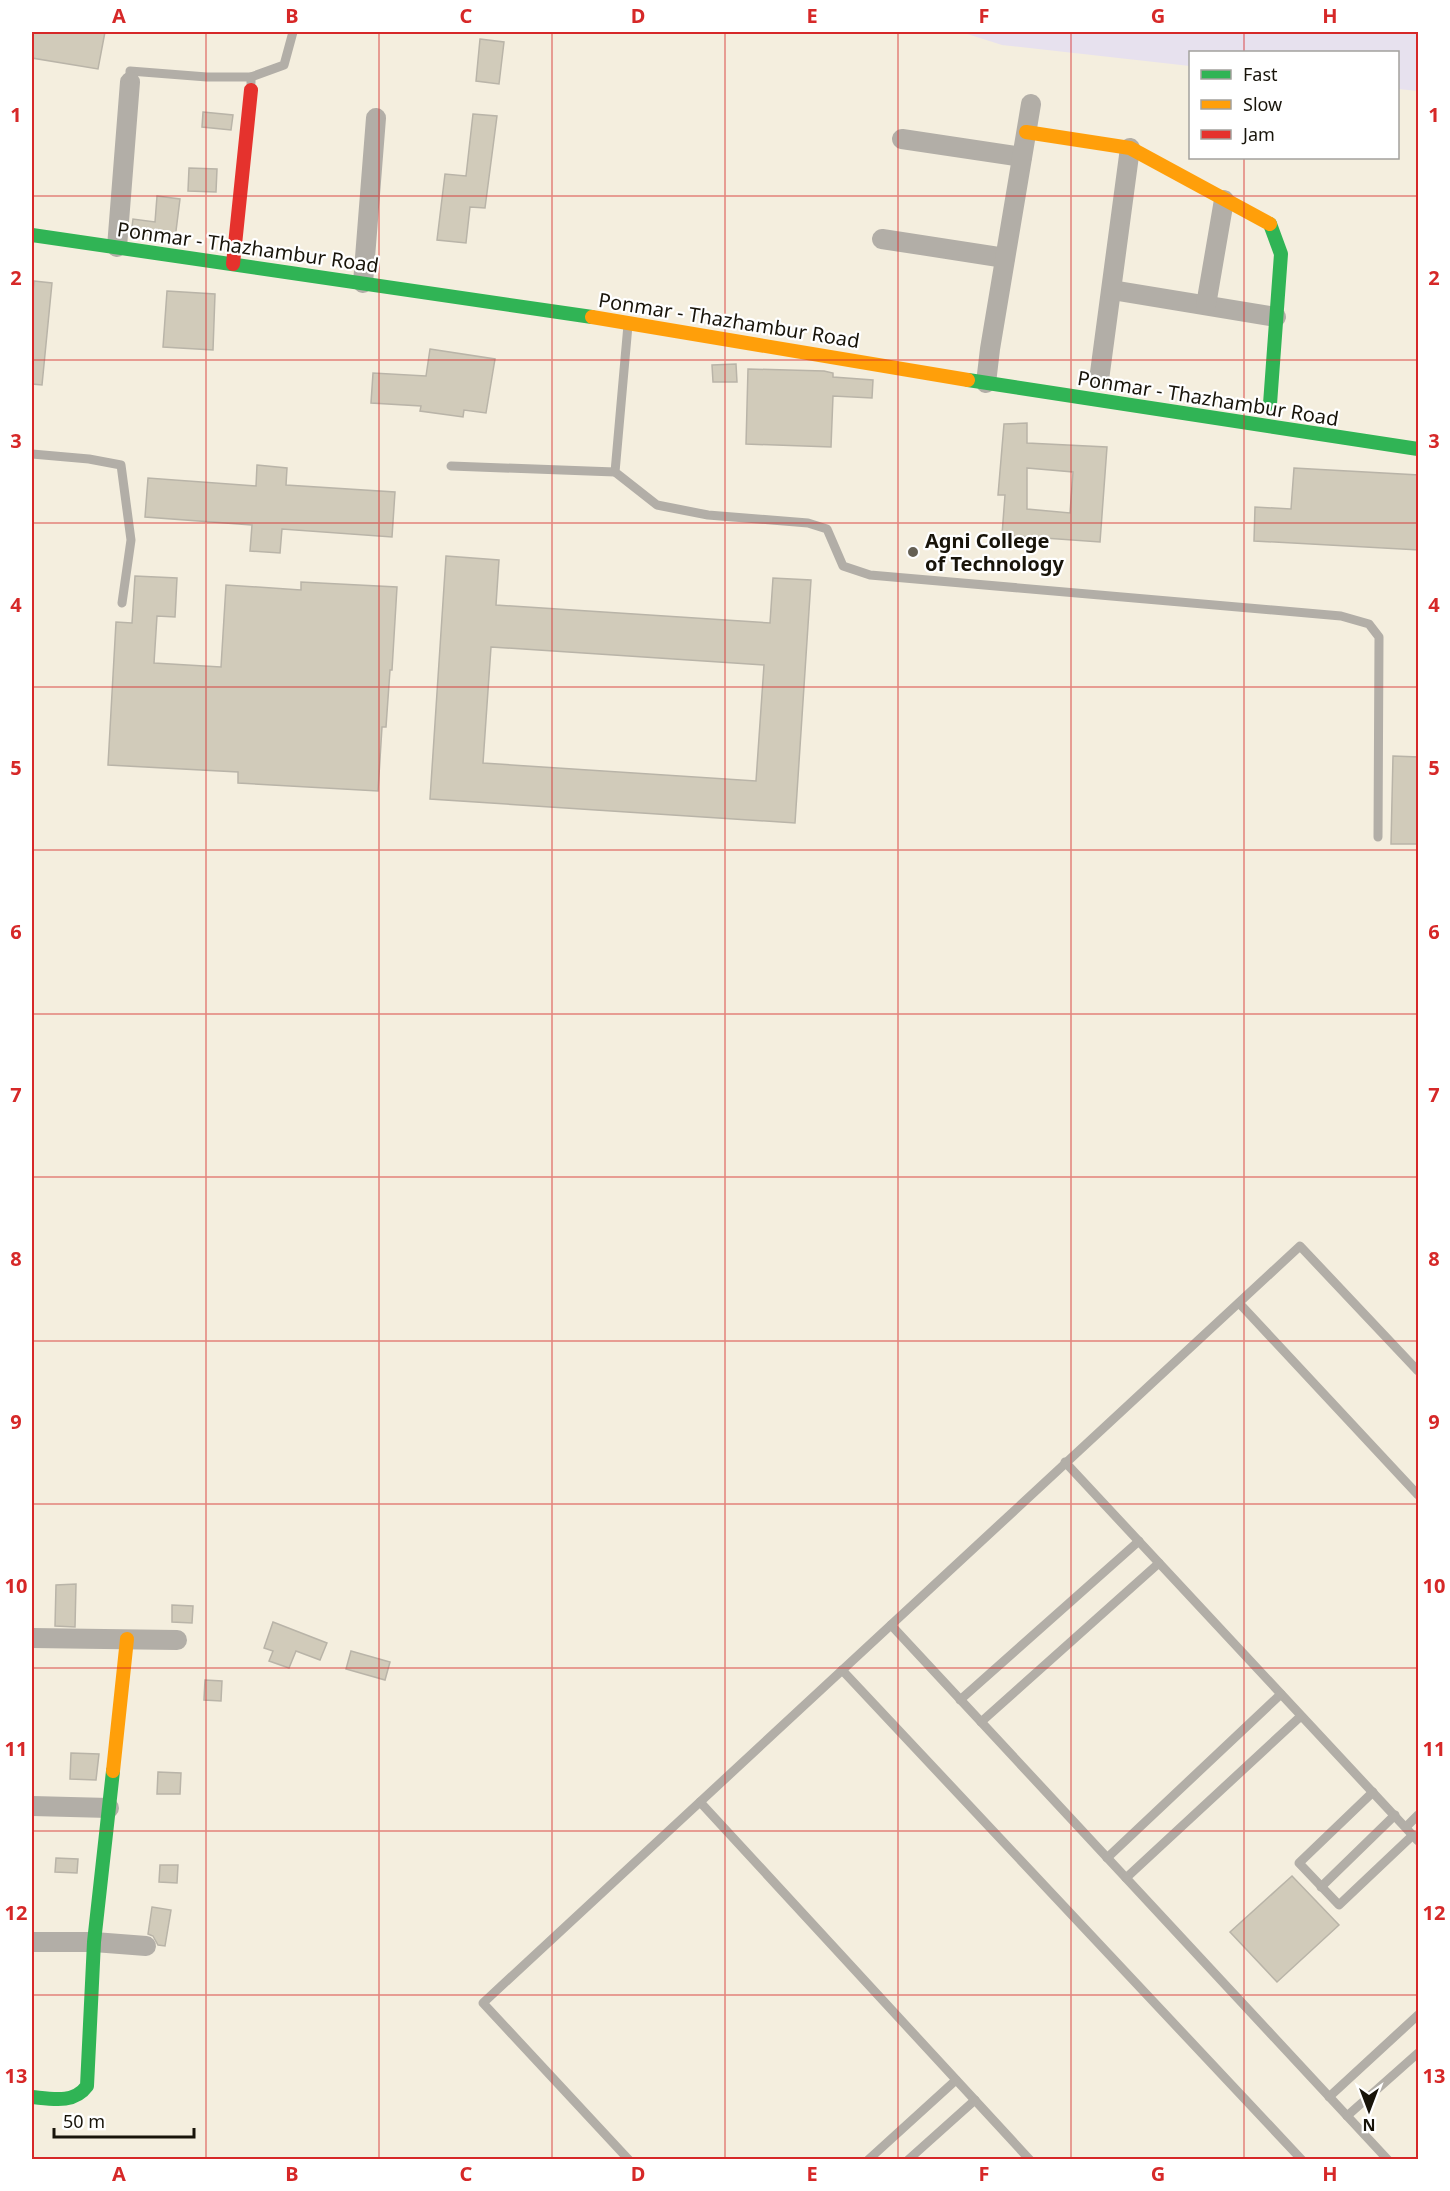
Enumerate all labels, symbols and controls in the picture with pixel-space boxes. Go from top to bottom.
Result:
text: A [112,2,126,29]
text: B [285,2,299,29]
text: C [460,2,473,29]
text: D [631,2,645,29]
text: E [806,2,818,29]
text: F [979,2,989,29]
text: G [1151,2,1165,29]
text: H [1322,2,1338,29]
legend [1189,51,1399,159]
text: Fast [1243,62,1278,86]
text: Slow [1243,92,1282,116]
text: 1 [10,101,22,128]
text: 1 [1428,101,1440,128]
text: Jam [1241,122,1275,146]
street label: Ponmar - Thazhambur Road [115,215,381,279]
text: 2 [10,264,22,291]
text: 2 [1428,264,1440,291]
street label: Ponmar - Thazhambur Road [596,286,862,354]
street label: Ponmar - Thazhambur Road [1075,364,1341,432]
text: 3 [10,427,22,454]
text: 3 [1428,427,1440,454]
place label: Agni College of Technology [925,527,1064,577]
marker: Agni College of Technology [906,545,920,559]
text: 4 [10,591,22,618]
text: 4 [1428,591,1440,618]
text: 5 [10,754,22,781]
text: 5 [1428,754,1440,781]
text: 6 [10,918,22,945]
text: 6 [1428,918,1440,945]
text: 7 [10,1081,22,1108]
text: 7 [1428,1081,1440,1108]
text: 8 [10,1245,22,1272]
text: 8 [1428,1245,1440,1272]
text: 9 [10,1408,22,1435]
text: 9 [1428,1408,1440,1435]
text: 10 [5,1572,27,1599]
text: 10 [1423,1572,1445,1599]
text: 11 [5,1735,27,1762]
text: 11 [1423,1735,1445,1762]
text: 12 [5,1899,27,1926]
text: 12 [1423,1899,1445,1926]
text: 13 [5,2062,27,2089]
text: 13 [1423,2062,1445,2089]
north arrow [1339,2080,1399,2140]
scale bar [54,2101,194,2139]
text: 50 m [63,2109,105,2133]
text: N [1362,2114,1376,2136]
text: A [112,2160,126,2187]
text: B [285,2160,299,2187]
text: C [460,2160,473,2187]
text: D [631,2160,645,2187]
text: E [806,2160,818,2187]
text: F [979,2160,989,2187]
text: G [1151,2160,1165,2187]
text: H [1322,2160,1338,2187]

